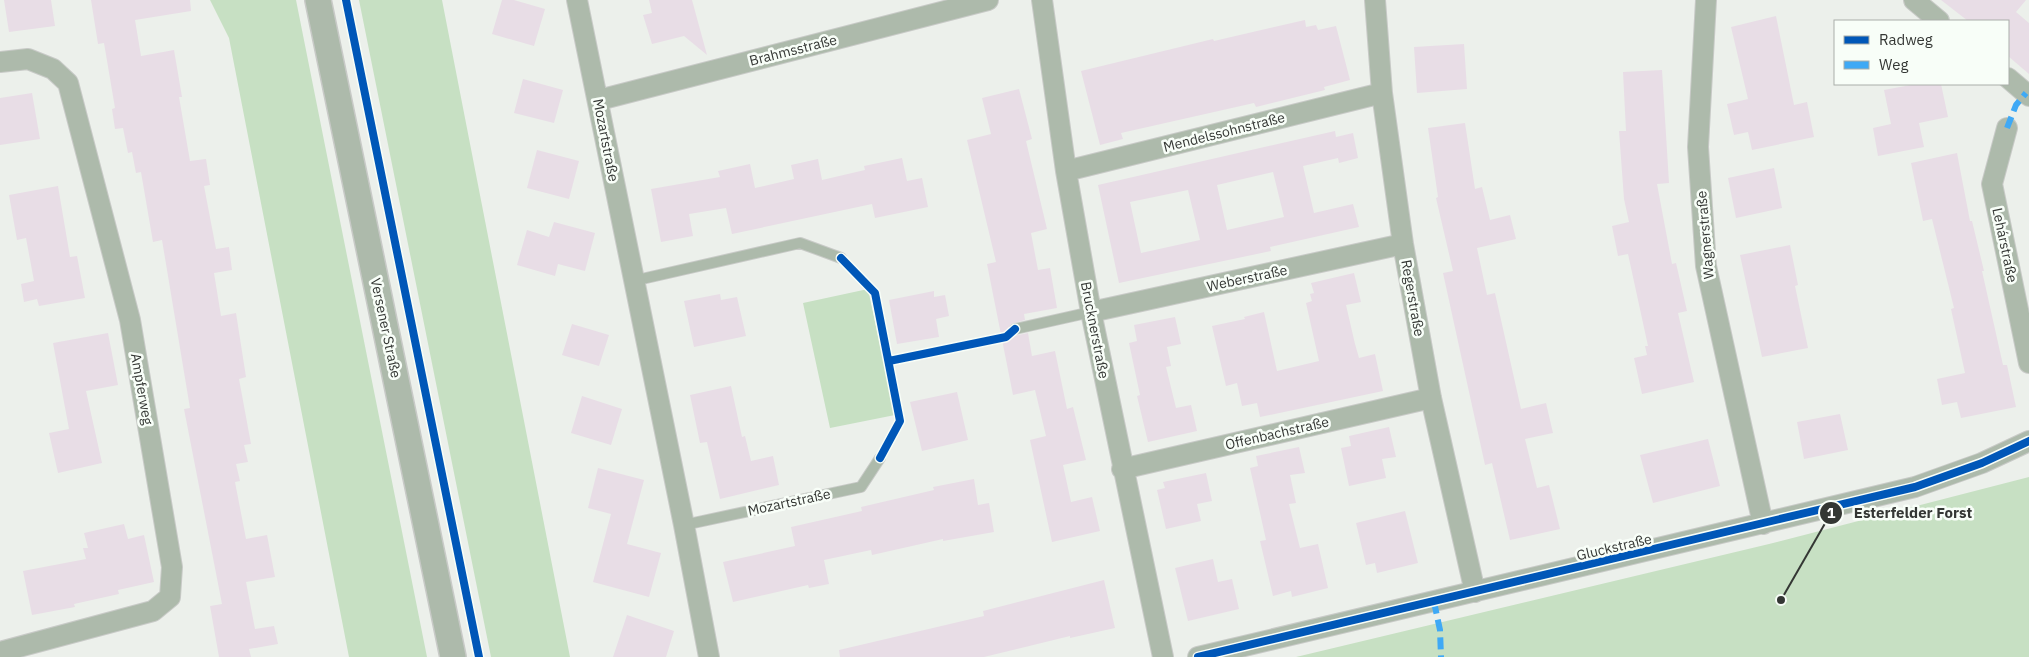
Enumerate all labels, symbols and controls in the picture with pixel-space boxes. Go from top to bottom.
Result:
legend [1834,20,2009,85]
street label: Brahmsstraße [747,30,839,70]
text: Radweg [1879,30,1933,49]
text: Weg [1879,55,1908,74]
street label: Mozartstraße [589,97,623,183]
street label: Mendelssohnstraße [1161,108,1287,156]
street label: Wagnerstraße [1692,190,1718,280]
street label: Lehárstraße [1988,206,2022,284]
street label: Regerstraße [1397,258,1429,338]
street label: Weberstraße [1205,261,1289,295]
street label: Versener Straße [367,276,405,380]
street label: Brucknerstraße [1077,280,1113,380]
street label: Ampferweg [127,352,157,427]
street label: Offenbachstraße [1223,412,1331,454]
street label: Mozartstraße [746,484,832,520]
callout: Esterfelder Forst [1818,498,1982,528]
text: 1 [1826,503,1836,522]
text: Esterfelder Forst [1854,503,1972,522]
street label: Gluckstraße [1575,530,1654,564]

